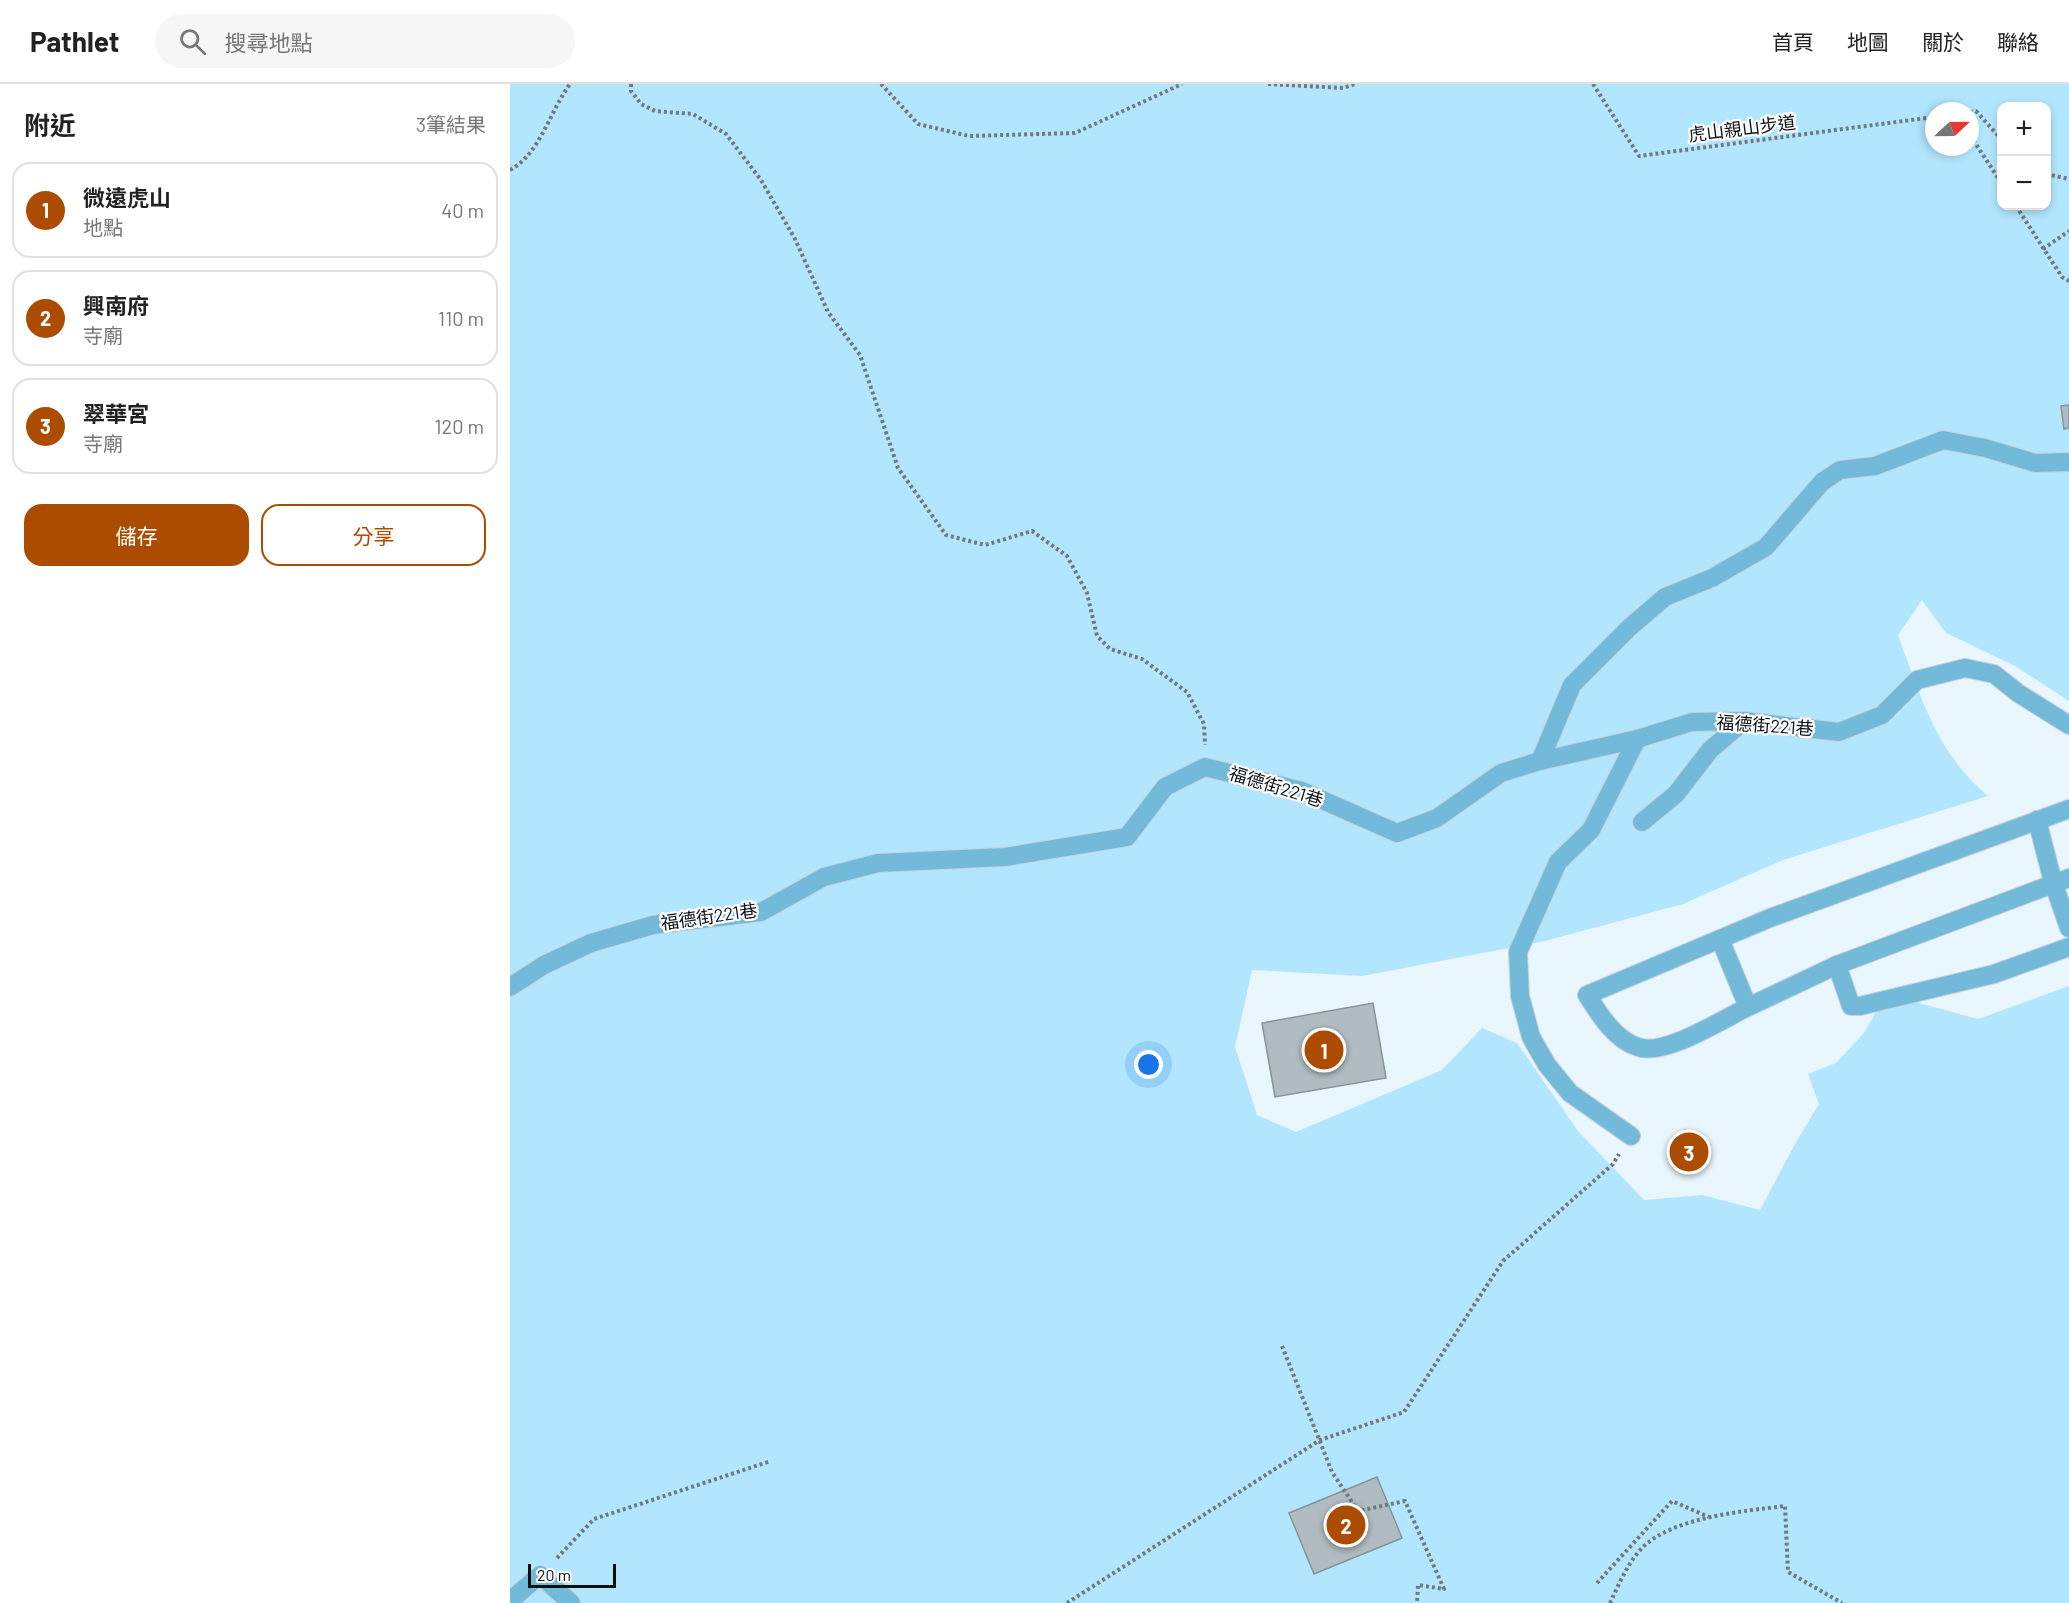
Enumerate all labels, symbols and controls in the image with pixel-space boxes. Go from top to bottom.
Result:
search box [155,14,575,68]
text: Pathlet [30,24,119,58]
icon: search [176,25,209,58]
text: 搜尋地點 [224,29,312,55]
text: 首頁 [1772,29,1814,54]
text: 地圖 [1847,29,1889,54]
text: 關於 [1922,29,1964,54]
text: 聯絡 [1997,29,2039,54]
north arrow [1925,102,1979,156]
map controls [1997,102,2051,210]
button: + [1997,102,2051,156]
text: 附近 [24,109,76,140]
street label: 虎山親山步道 [1687,111,1797,146]
text: 3筆結果 [416,112,486,136]
button: − [1997,156,2051,210]
text: 微遠虎山 [83,184,171,210]
text: 1 [42,198,49,222]
text: 40 m [441,198,484,222]
text: 地點 [83,215,123,239]
text: 興南府 [83,292,149,318]
text: 2 [40,306,51,330]
text: 110 m [438,306,484,330]
text: 寺廟 [83,323,123,347]
text: 翠華宮 [83,400,149,426]
text: 3 [40,414,51,438]
text: 120 m [434,414,484,438]
text: 寺廟 [83,431,123,455]
button: 儲存 [24,504,249,566]
button: 分享 [261,504,486,566]
street label: 福德街221巷 [1716,711,1814,739]
street label: 福德街221巷 [1227,761,1326,811]
street label: 福德街221巷 [659,898,759,934]
pin: 1 [1304,1028,1344,1072]
your location [1134,1050,1163,1079]
pin: 3 [1670,1130,1708,1174]
pin: 2 [1326,1502,1366,1548]
scale bar [528,1561,616,1588]
text: 20 m [537,1565,571,1584]

